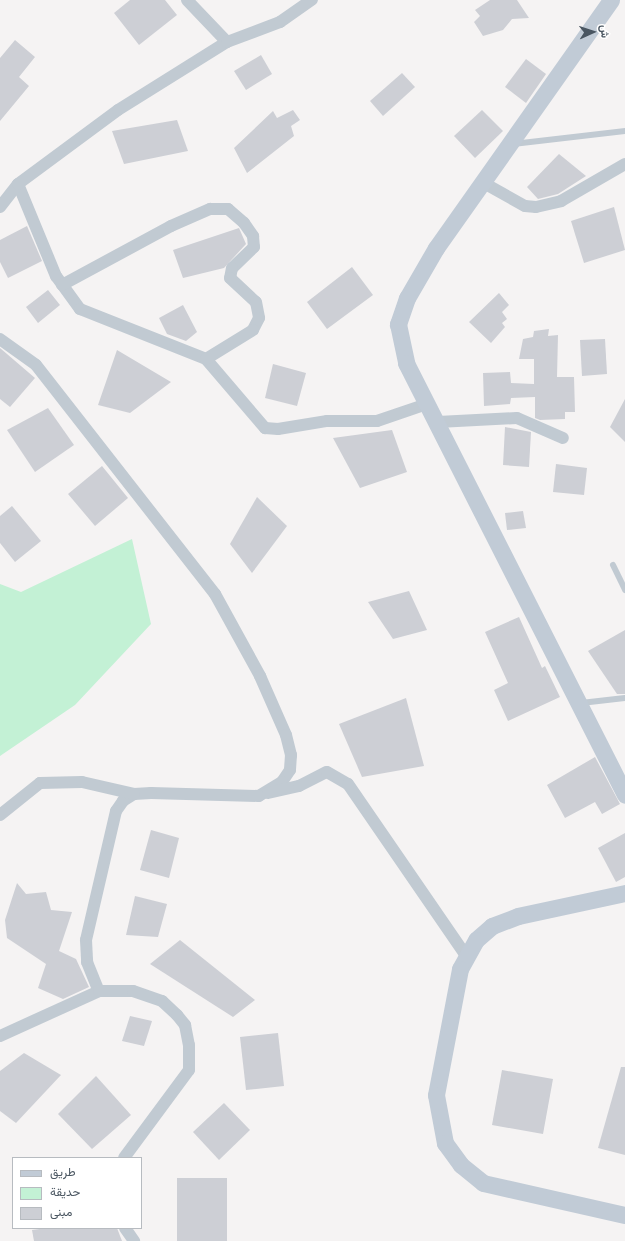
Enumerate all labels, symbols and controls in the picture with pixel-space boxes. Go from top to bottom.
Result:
north arrow [573,12,613,52]
text: ش [599,24,611,38]
legend [12,1157,142,1229]
text: طريق [50,1165,75,1179]
text: حديقة [50,1185,80,1199]
text: مبنى [50,1205,72,1219]

